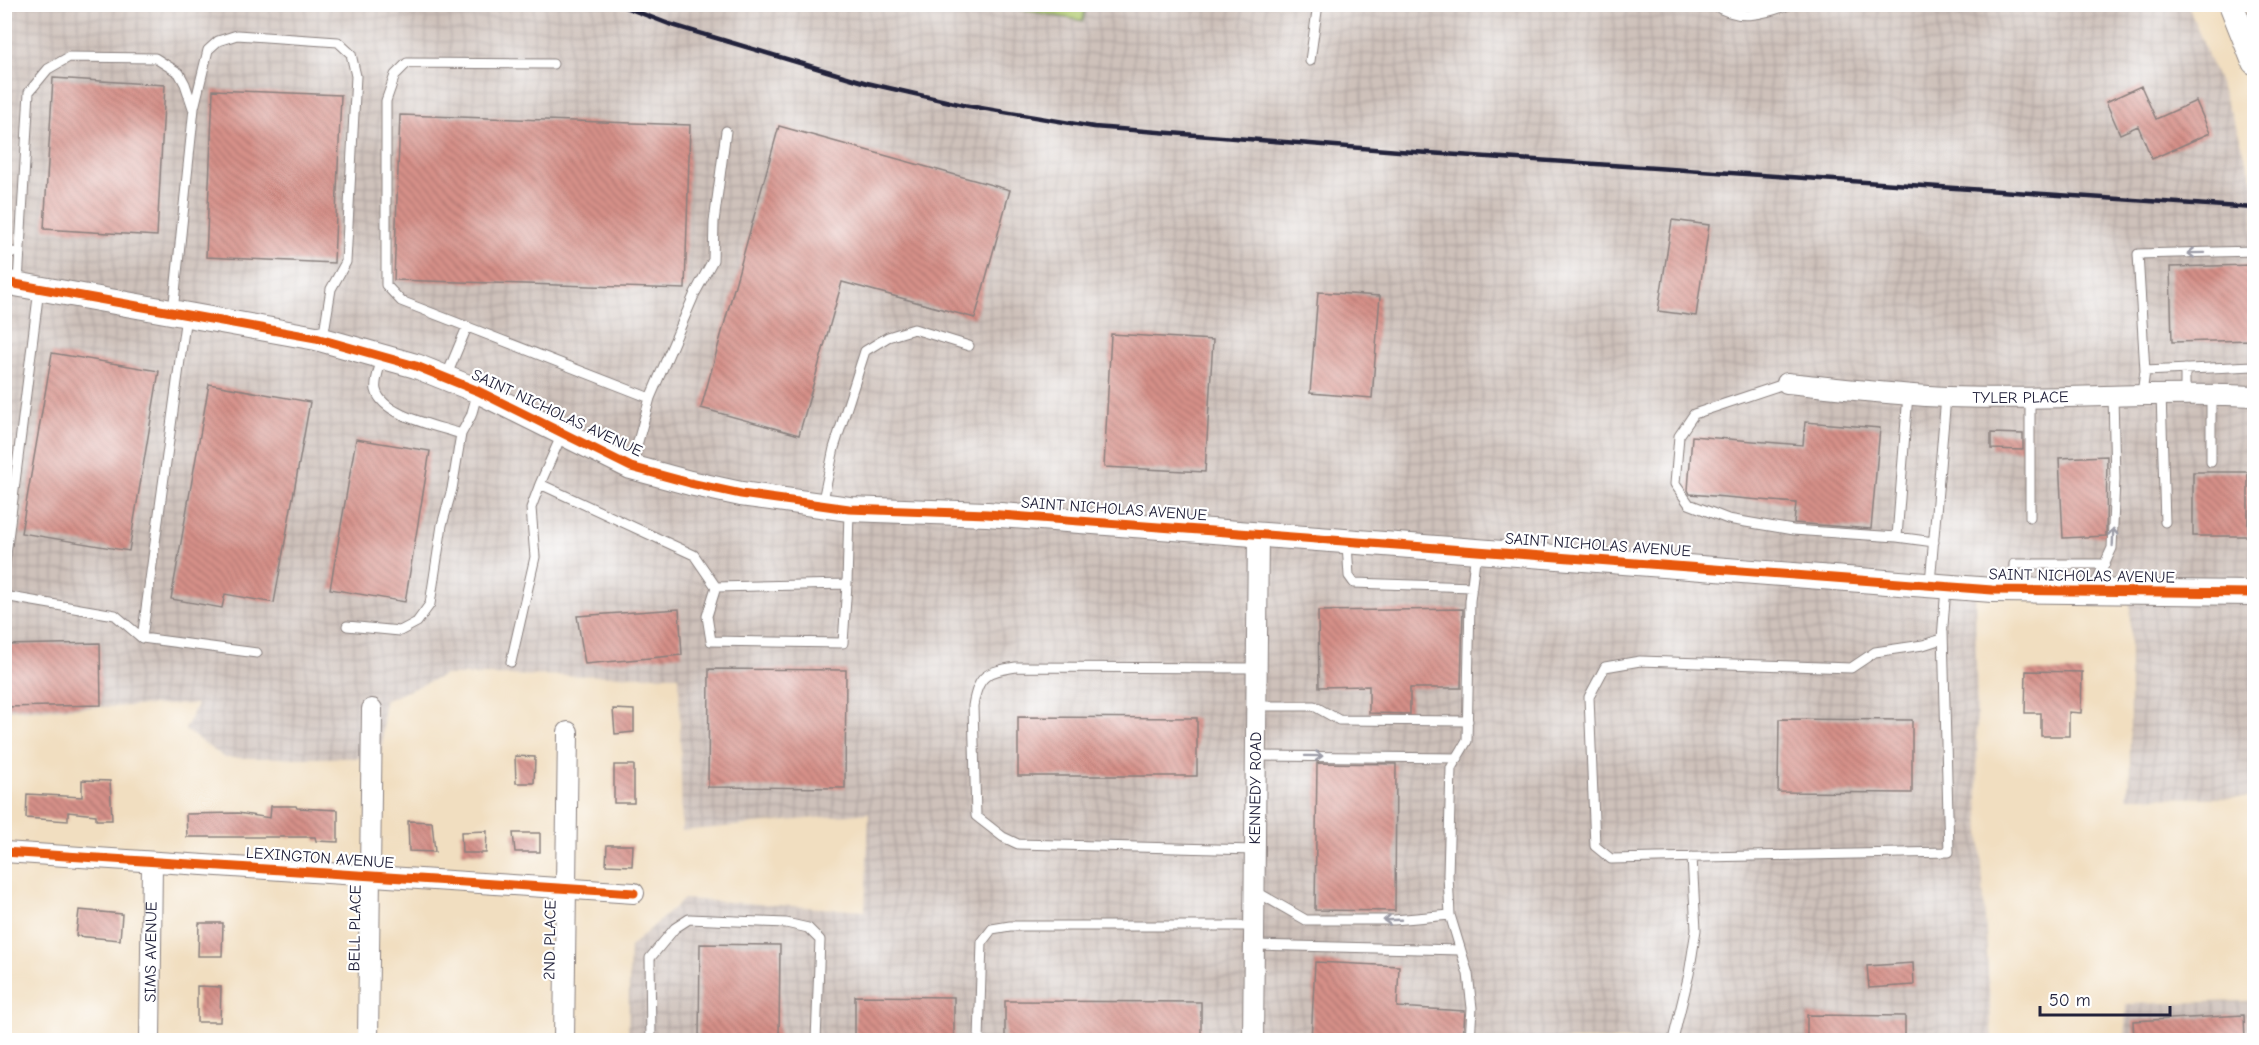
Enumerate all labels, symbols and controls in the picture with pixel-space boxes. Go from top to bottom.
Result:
one-way arrow [2187,247,2207,258]
street label: SAINT NICHOLAS AVENUE [469,366,645,461]
street label: TYLER PLACE [1972,388,2069,407]
street label: SAINT NICHOLAS AVENUE [1021,494,1208,524]
one-way arrow [2107,528,2118,548]
street label: SAINT NICHOLAS AVENUE [1505,530,1692,560]
street label: SAINT NICHOLAS AVENUE [1989,565,2176,587]
street label: KENNEDY ROAD [1246,731,1265,845]
one-way arrow [1304,750,1324,762]
street label: LEXINGTON AVENUE [245,844,395,872]
street label: BELL PLACE [345,884,365,971]
street label: 2ND PLACE [540,900,560,980]
street label: SIMS AVENUE [141,901,161,1003]
one-way arrow [1382,914,1402,926]
scale bar [2040,979,2170,1017]
text: 50 m [2049,990,2091,1011]

